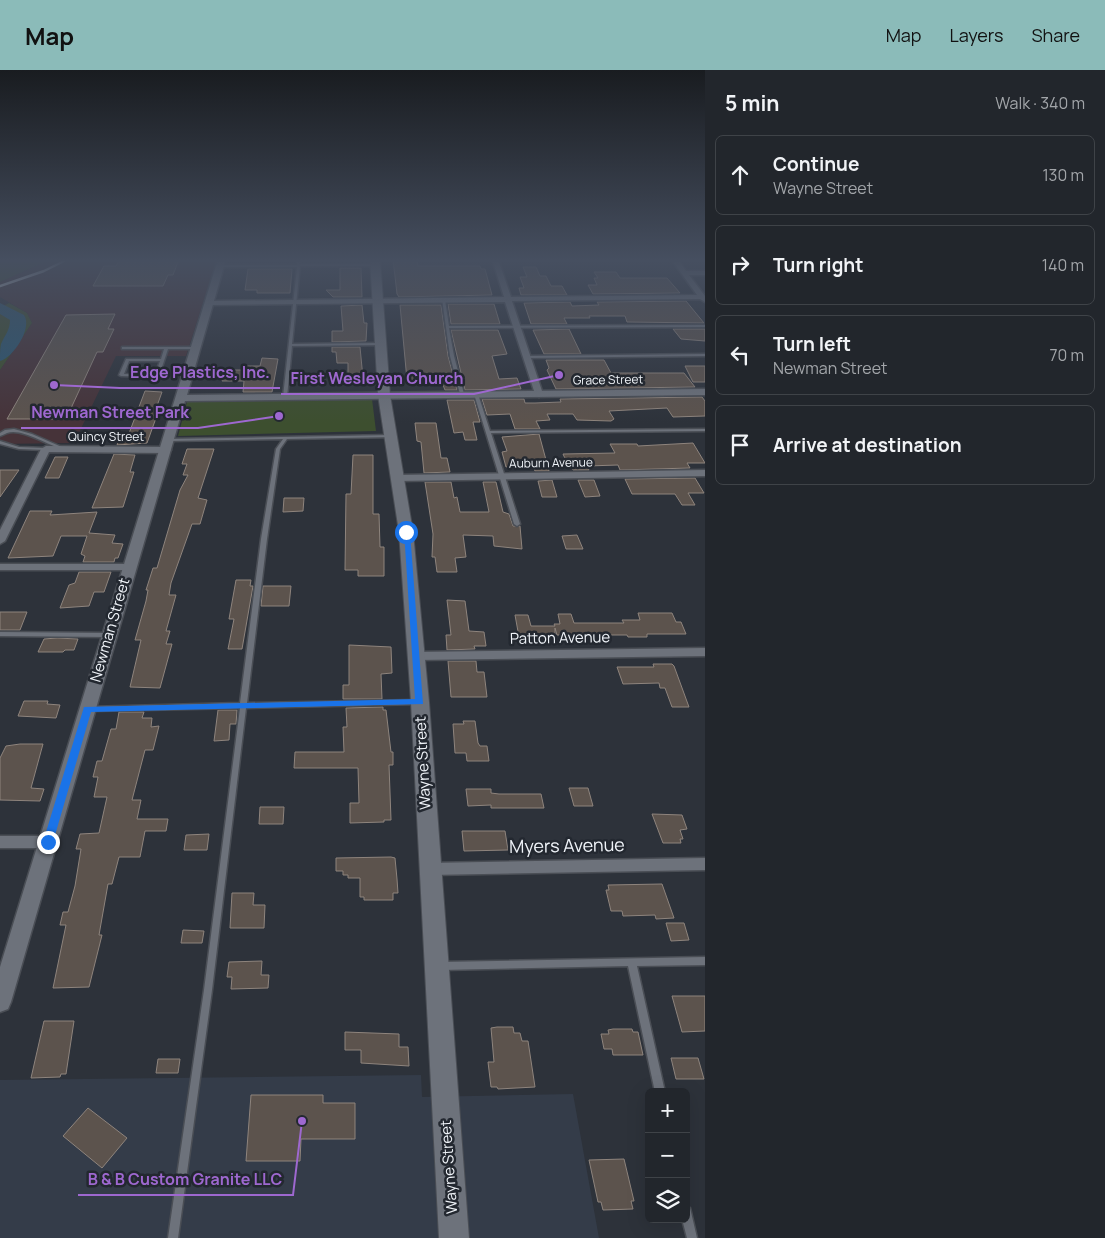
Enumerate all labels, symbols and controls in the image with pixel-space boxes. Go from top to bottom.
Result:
text: Map [25,19,74,52]
text: Map [886,23,921,47]
text: Layers [949,23,1003,47]
text: Share [1031,23,1080,47]
text: 5 min [725,89,779,117]
text: Walk · 340 m [995,92,1085,114]
text: Continue [773,151,859,177]
icon: ahead [726,161,754,189]
text: 130 m [1042,164,1084,186]
text: Wayne Street [773,177,873,199]
icon: right [726,251,754,279]
text: Turn right [773,252,863,278]
text: 140 m [1042,254,1084,276]
text: Turn left [773,331,851,357]
icon: left [726,341,754,369]
text: 70 m [1049,344,1084,366]
callout: Edge Plastics, Inc. [120,357,280,388]
text: Newman Street [773,357,887,379]
text: Edge Plastics, Inc. [130,361,270,383]
callout: First Wesleyan Church [281,363,474,394]
text: First Wesleyan Church [291,367,463,389]
street label: Grace Street [573,370,643,389]
callout: Newman Street Park [21,397,198,428]
text: Newman Street Park [31,401,189,423]
street label: Quincy Street [68,428,144,445]
icon: arrive [726,431,754,459]
text: Arrive at destination [773,432,962,458]
street label: Auburn Avenue [509,453,593,472]
route start [395,521,418,544]
street label: Newman Street [85,575,134,684]
street label: Patton Avenue [510,626,611,649]
street label: Wayne Street [410,716,435,810]
route end [37,831,60,854]
street label: Myers Avenue [509,832,625,858]
map controls [645,1088,690,1223]
button: + [645,1088,690,1133]
street label: Wayne Street [435,1119,462,1215]
button: − [645,1133,690,1178]
callout: B & B Custom Granite LLC [78,1164,293,1195]
text: B & B Custom Granite LLC [88,1168,283,1190]
button: layers [645,1178,690,1223]

